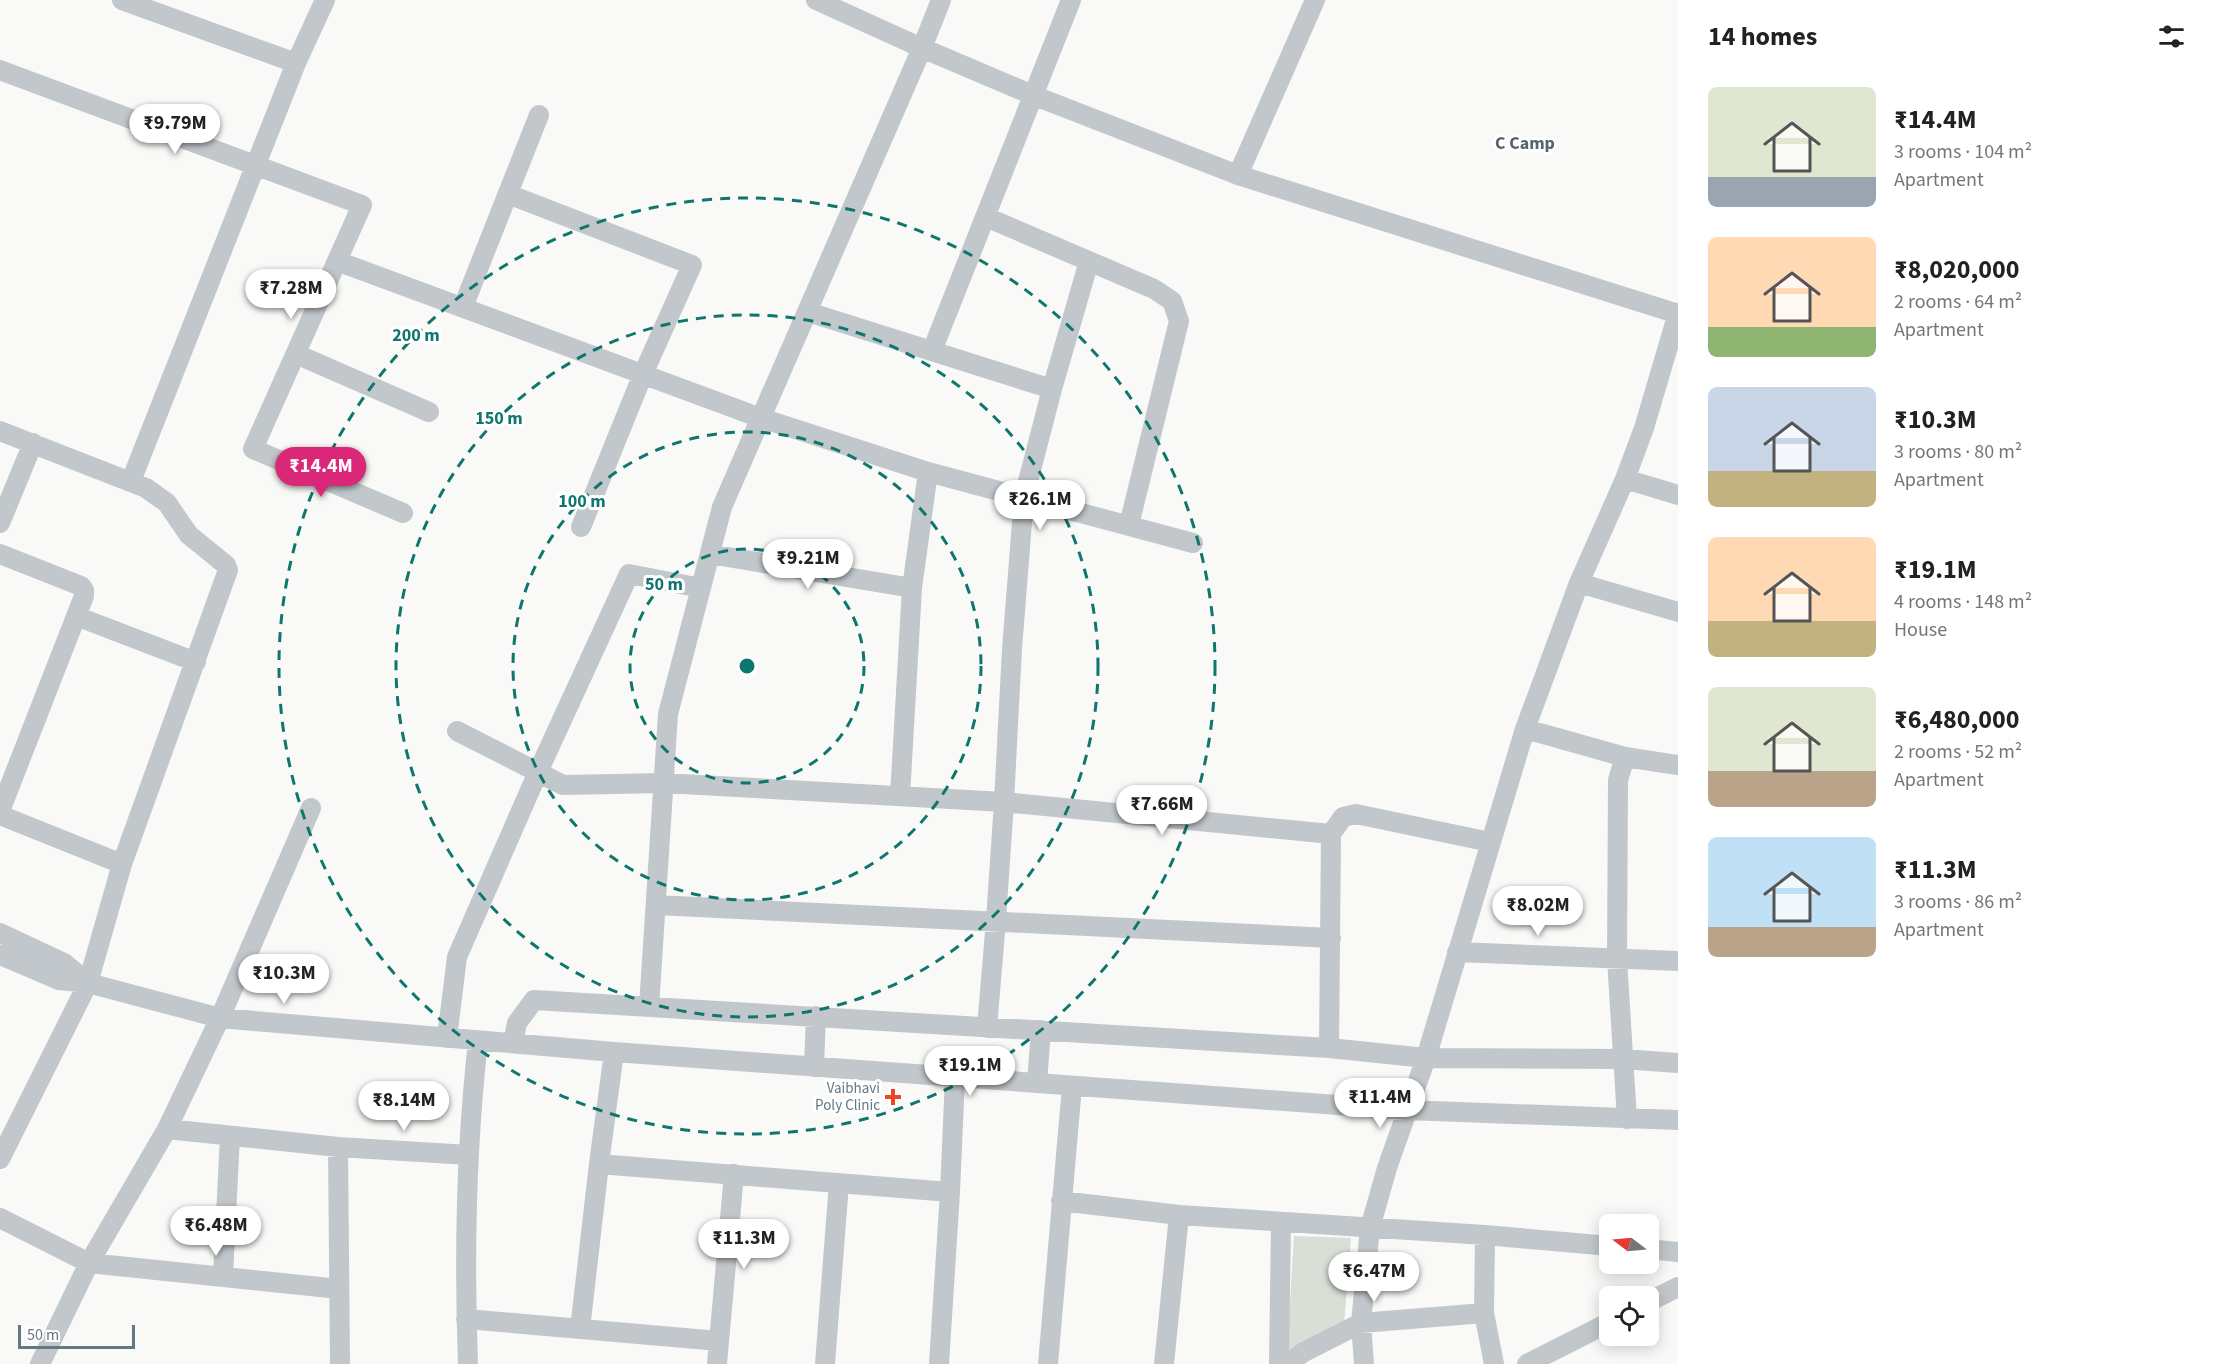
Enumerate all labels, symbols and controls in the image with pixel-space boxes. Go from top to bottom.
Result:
text: 14 homes [1708,18,1817,55]
icon: filters [2155,20,2188,53]
text: ₹14.4M [1894,101,1977,138]
pin: ₹9.79M [126,104,224,155]
text: ₹9.79M [143,109,207,137]
icon: home [1756,111,1828,183]
district label: C Camp [1495,131,1555,156]
text: 3 rooms · 104 m² [1894,138,2032,166]
text: Apartment [1894,166,1984,194]
text: ₹8,020,000 [1894,251,2019,288]
icon: home [1756,261,1828,333]
pin: ₹7.28M [242,269,340,320]
text: ₹7.28M [259,274,323,302]
text: 2 rooms · 64 m² [1894,288,2022,316]
text: Apartment [1894,316,1984,344]
text: 200 m [392,323,440,348]
text: ₹10.3M [1894,401,1977,438]
text: 150 m [475,406,523,431]
icon: home [1756,411,1828,483]
text: 3 rooms · 80 m² [1894,438,2022,466]
pin: ₹14.4M [272,447,370,498]
text: ₹14.4M [289,452,353,480]
text: Apartment [1894,466,1984,494]
pin: ₹26.1M [991,480,1089,531]
text: ₹26.1M [1008,485,1072,513]
text: 100 m [558,489,606,514]
pin: ₹9.21M [759,539,857,590]
text: ₹9.21M [776,544,840,572]
text: ₹19.1M [1894,551,1977,588]
icon: home [1756,561,1828,633]
text: 50 m [645,572,683,597]
text: 4 rooms · 148 m² [1894,588,2032,616]
text: House [1894,616,1947,644]
centre of rings [737,656,757,676]
text: ₹6,480,000 [1894,701,2019,738]
icon: home [1756,711,1828,783]
text: 2 rooms · 52 m² [1894,738,2022,766]
text: Apartment [1894,766,1984,794]
pin: ₹7.66M [1113,785,1211,836]
text: ₹7.66M [1130,790,1194,818]
text: ₹11.3M [1894,851,1977,888]
icon: home [1756,861,1828,933]
pin: ₹8.02M [1489,886,1587,937]
text: 3 rooms · 86 m² [1894,888,2022,916]
text: ₹8.02M [1506,891,1570,919]
text: Apartment [1894,916,1984,944]
pin: ₹10.3M [235,954,333,1005]
text: ₹10.3M [252,959,316,987]
pin: ₹19.1M [921,1046,1019,1097]
text: ₹19.1M [938,1051,1002,1079]
place label: Vaibhavi Poly Clinic [815,1078,880,1116]
pin: ₹11.4M [1331,1078,1429,1129]
pin: ₹8.14M [355,1081,453,1132]
text: ₹11.4M [1348,1083,1412,1111]
text: ₹8.14M [372,1086,436,1114]
marker: Vaibhavi Poly Clinic [884,1088,902,1106]
pin: ₹6.48M [167,1206,265,1257]
text: ₹6.48M [184,1211,248,1239]
north arrow [1599,1214,1659,1274]
map controls [1599,1214,1659,1346]
pin: ₹11.3M [695,1219,793,1270]
text: ₹11.3M [712,1224,776,1252]
pin: ₹6.47M [1325,1252,1423,1303]
text: ₹6.47M [1342,1257,1406,1285]
button: locate [1599,1286,1659,1346]
scale bar [18,1322,135,1350]
text: 50 m [27,1324,59,1346]

